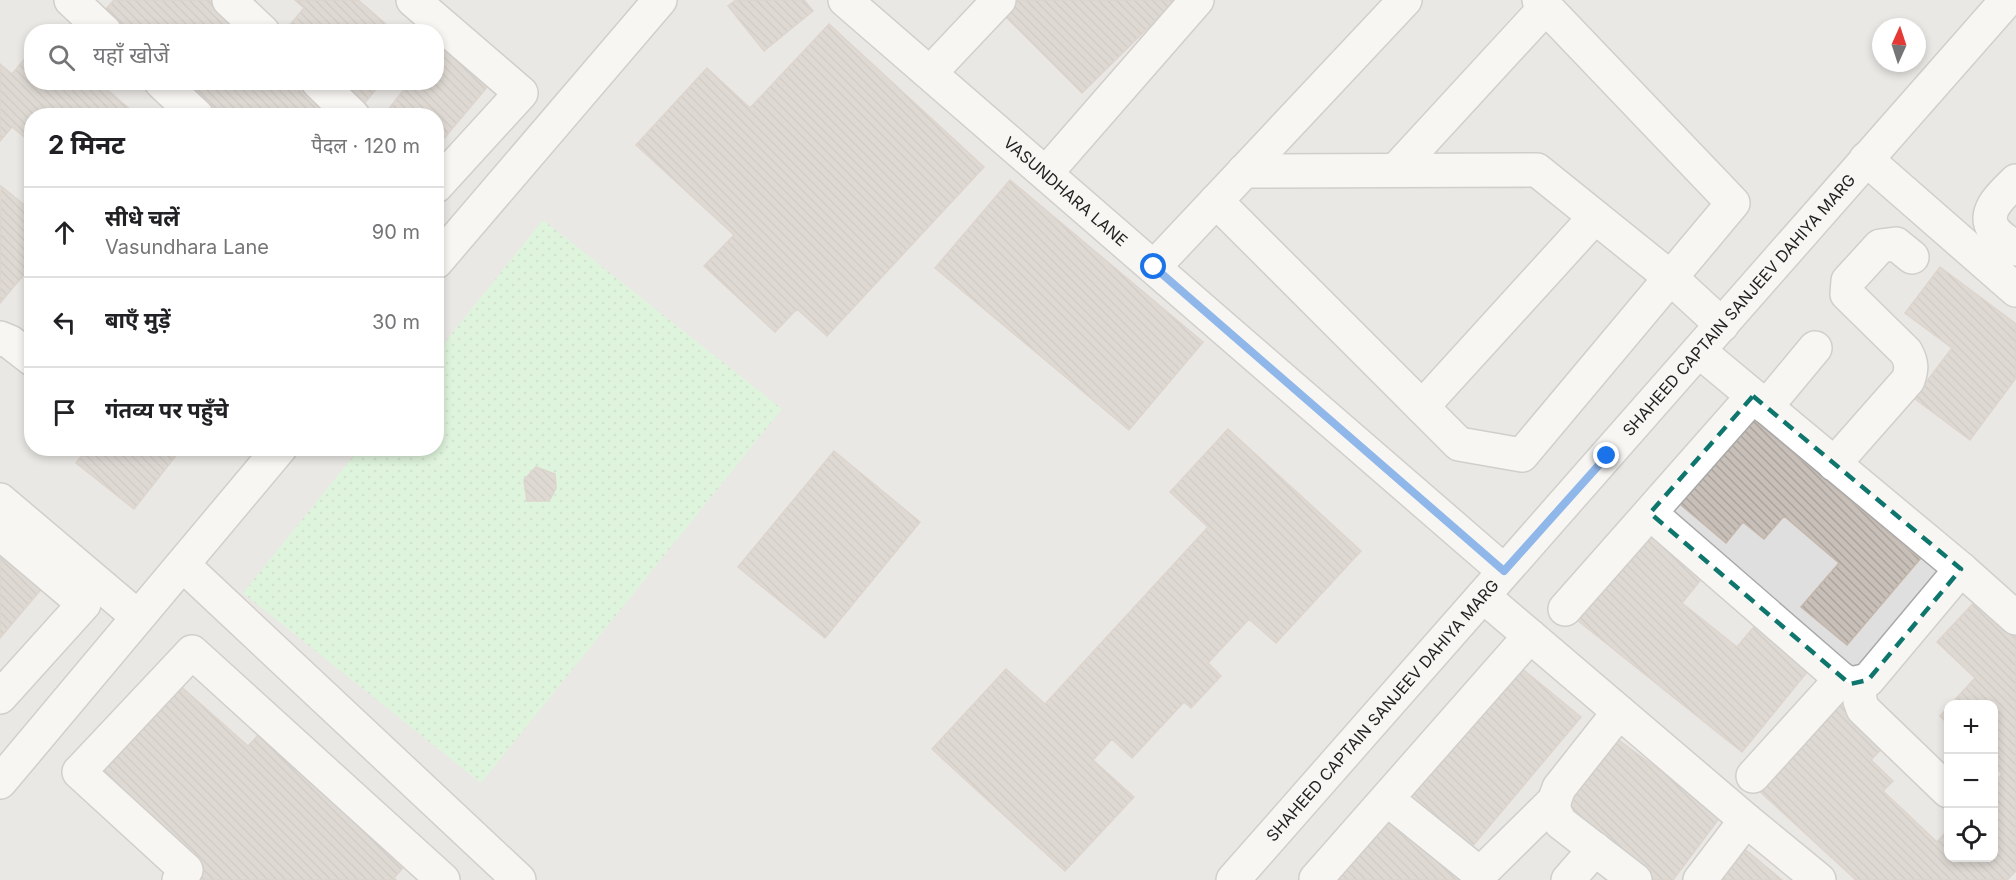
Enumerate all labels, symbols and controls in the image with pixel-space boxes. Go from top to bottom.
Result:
north arrow [1872,18,1926,72]
search box [24,24,444,90]
icon: search [45,41,78,74]
text: यहाँ खोजें [93,42,169,68]
text: 2 मिनट [48,129,125,160]
street label: VASUNDHARA LANE [1000,132,1132,250]
text: पैदल · 120 m [311,134,420,158]
street label: SHAHEED CAPTAIN SANJEEV DAHIYA MARG [1618,170,1859,440]
text: सीधे चलें [105,205,180,231]
icon: ahead [48,216,81,249]
text: 90 m [372,220,420,244]
text: Vasundhara Lane [105,235,269,259]
route start [1140,253,1166,279]
icon: left [48,306,81,339]
text: बाएँ मुड़ें [105,307,171,333]
text: 30 m [372,310,420,334]
icon: arrive [48,396,81,429]
text: गंतव्य पर पहुँचे [105,397,229,423]
route end [1593,442,1619,468]
street label: SHAHEED CAPTAIN SANJEEV DAHIYA MARG [1262,575,1503,845]
map controls [1944,700,1998,862]
button: + [1944,700,1998,754]
button: − [1944,754,1998,808]
button: locate [1944,808,1998,862]

